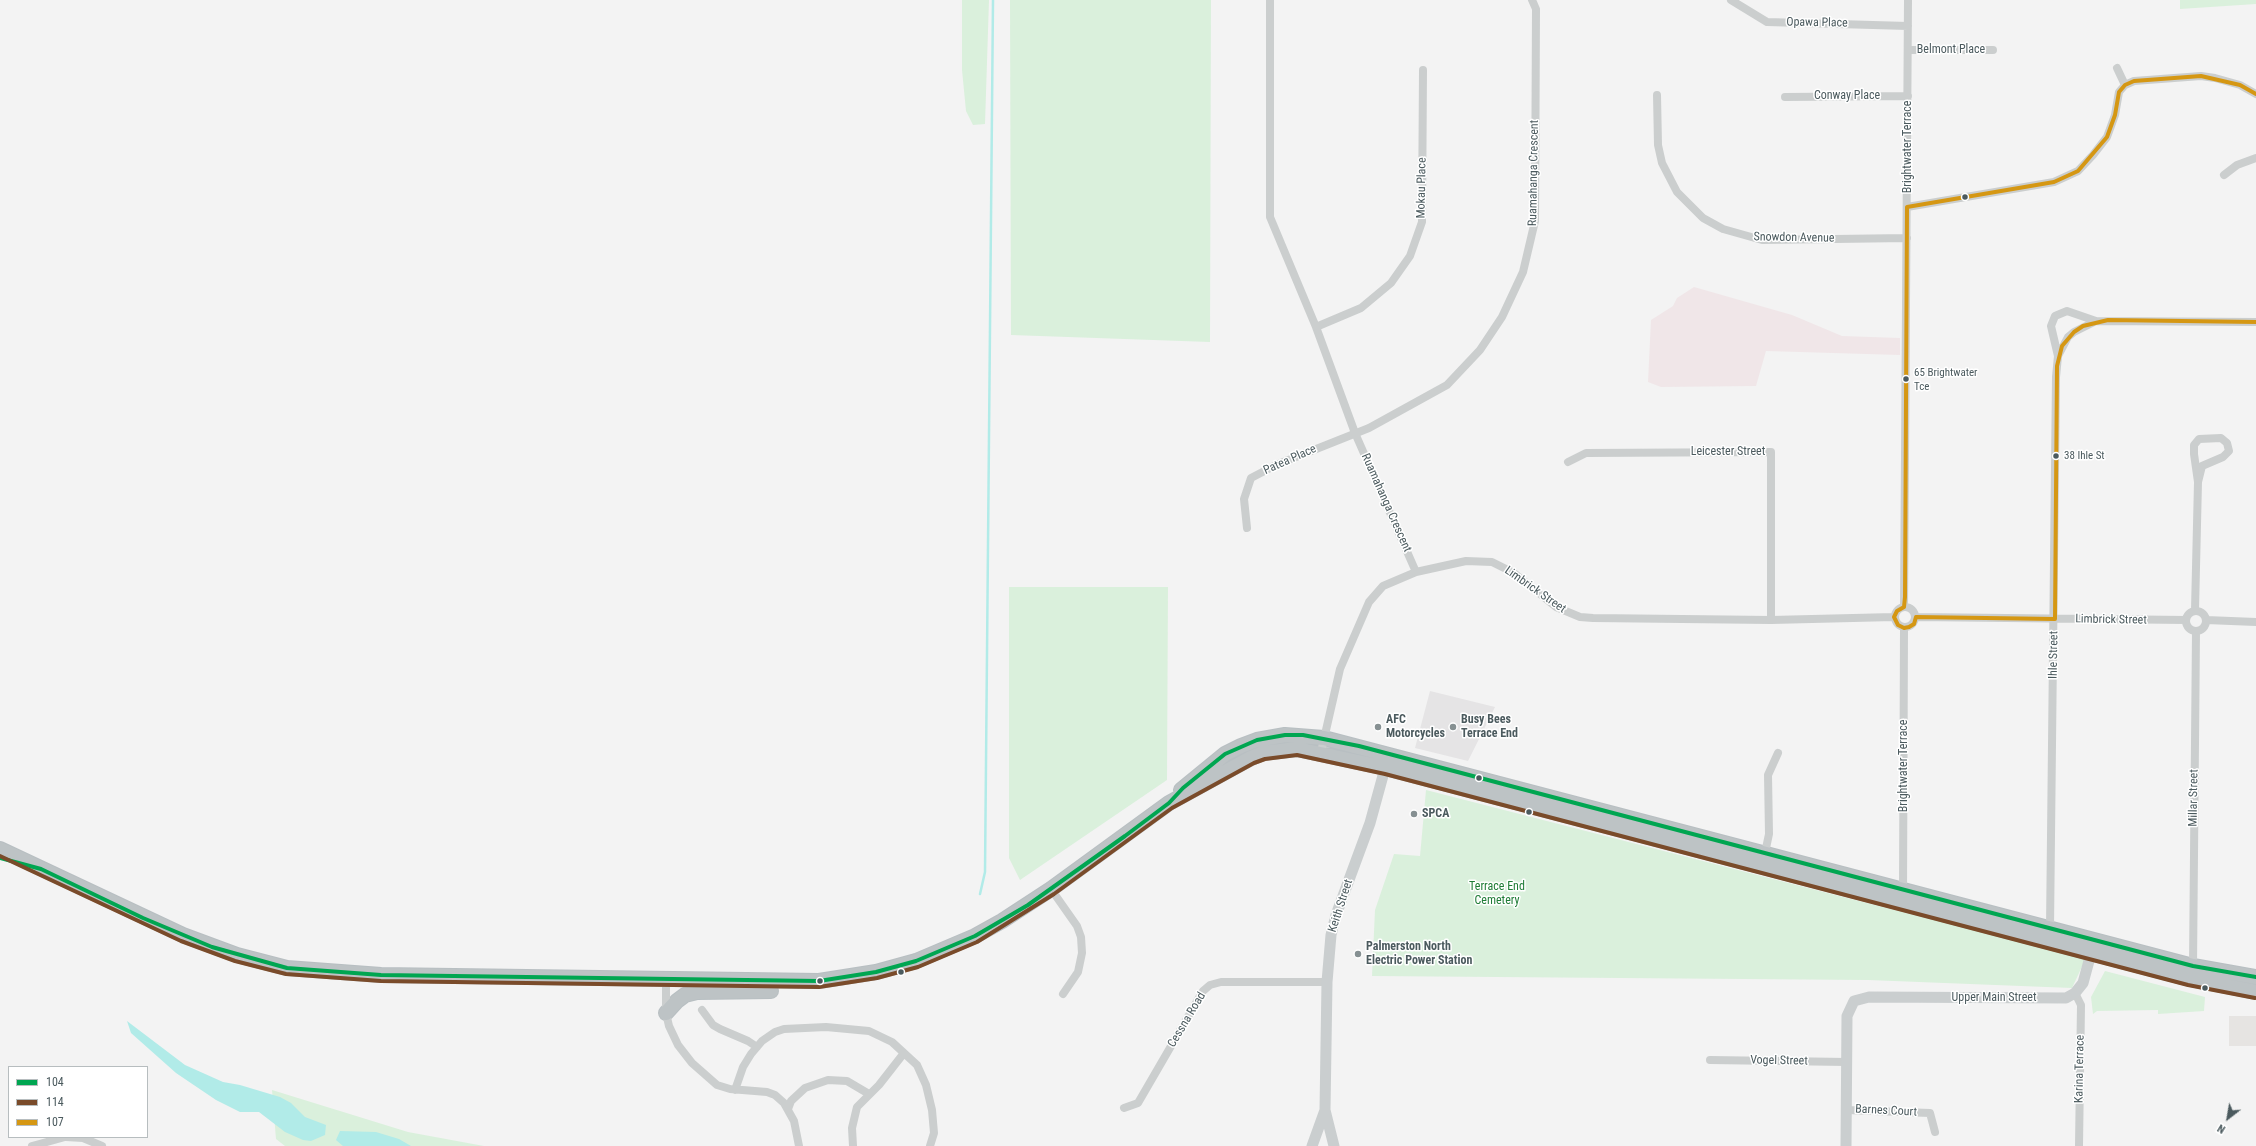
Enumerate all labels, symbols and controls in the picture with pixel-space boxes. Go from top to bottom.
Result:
street label: Opawa Place [1786,15,1848,31]
street label: Belmont Place [1917,43,1985,57]
street label: Conway Place [1814,89,1880,103]
street label: Brightwater Terrace [1901,101,1915,193]
street label: Ruamahanga Crescent [1526,120,1542,226]
street label: Mokau Place [1414,157,1430,219]
unlabelled marker [1960,192,1970,202]
street label: Snowdon Avenue [1753,230,1835,246]
place label: 65 Brightwater Tce [1914,366,1977,392]
marker: 65 Brightwater Tce [1901,374,1911,384]
street label: Patea Place [1261,442,1319,478]
street label: Leicester Street [1691,445,1765,459]
place label: 38 Ihle St [2064,449,2105,463]
street label: Ruamahanga Crescent [1358,451,1414,555]
marker: 38 Ihle St [2051,451,2061,461]
street label: Limbrick Street [1502,564,1568,616]
street label: Limbrick Street [2075,612,2147,628]
street label: Ihle Street [2046,631,2062,679]
place label: AFC Motorcycles [1386,713,1445,741]
place label: Busy Bees Terrace End [1461,713,1518,741]
street label: Brightwater Terrace [1897,720,1911,812]
marker: AFC Motorcycles [1373,722,1383,732]
marker: Busy Bees Terrace End [1448,722,1458,732]
street label: Millar Street [2186,769,2202,827]
unlabelled marker [1474,773,1484,783]
place label: SPCA [1422,807,1449,821]
unlabelled marker [1524,807,1534,817]
marker: SPCA [1409,809,1419,819]
street label: Keith Street [1326,878,1356,934]
park label: Terrace End Cemetery [1469,880,1525,908]
place label: Palmerston North Electric Power Station [1366,940,1472,968]
marker: Palmerston North Electric Power Station [1353,949,1363,959]
unlabelled marker [896,967,906,977]
unlabelled marker [815,976,825,986]
unlabelled marker [2200,983,2210,993]
street label: Cessna Road [1165,990,1209,1050]
street label: Upper Main Street [1952,991,2036,1005]
street label: Karina Terrace [2072,1035,2088,1103]
street label: Vogel Street [1750,1053,1808,1069]
legend [8,1066,148,1138]
text: 104 [46,1075,64,1089]
text: 114 [46,1095,64,1109]
north arrow [2208,1098,2248,1138]
street label: Barnes Court [1855,1102,1917,1120]
text: 107 [46,1115,64,1129]
text: N [2215,1121,2228,1136]

